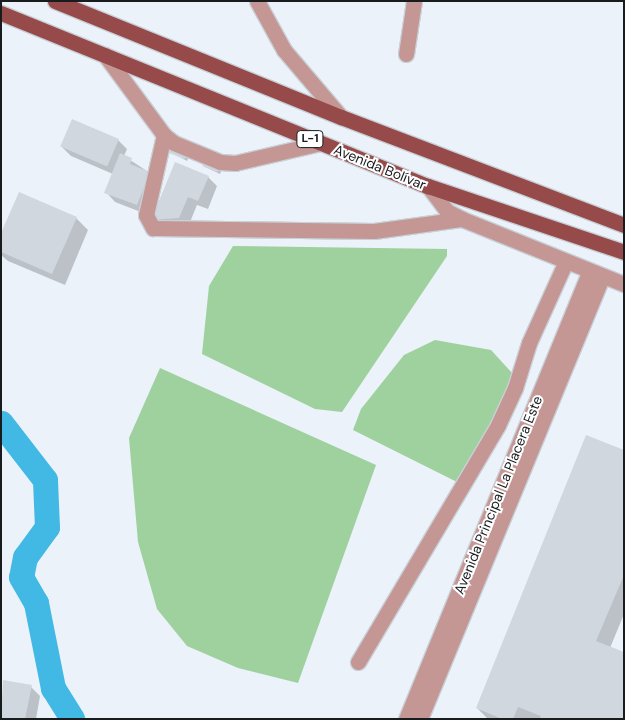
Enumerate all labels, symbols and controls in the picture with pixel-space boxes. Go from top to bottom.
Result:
road number: L-1 [296,130,324,148]
street label: Avenida Bolívar [331,141,429,193]
street label: Avenida Principal La Placera Este [450,393,546,597]

